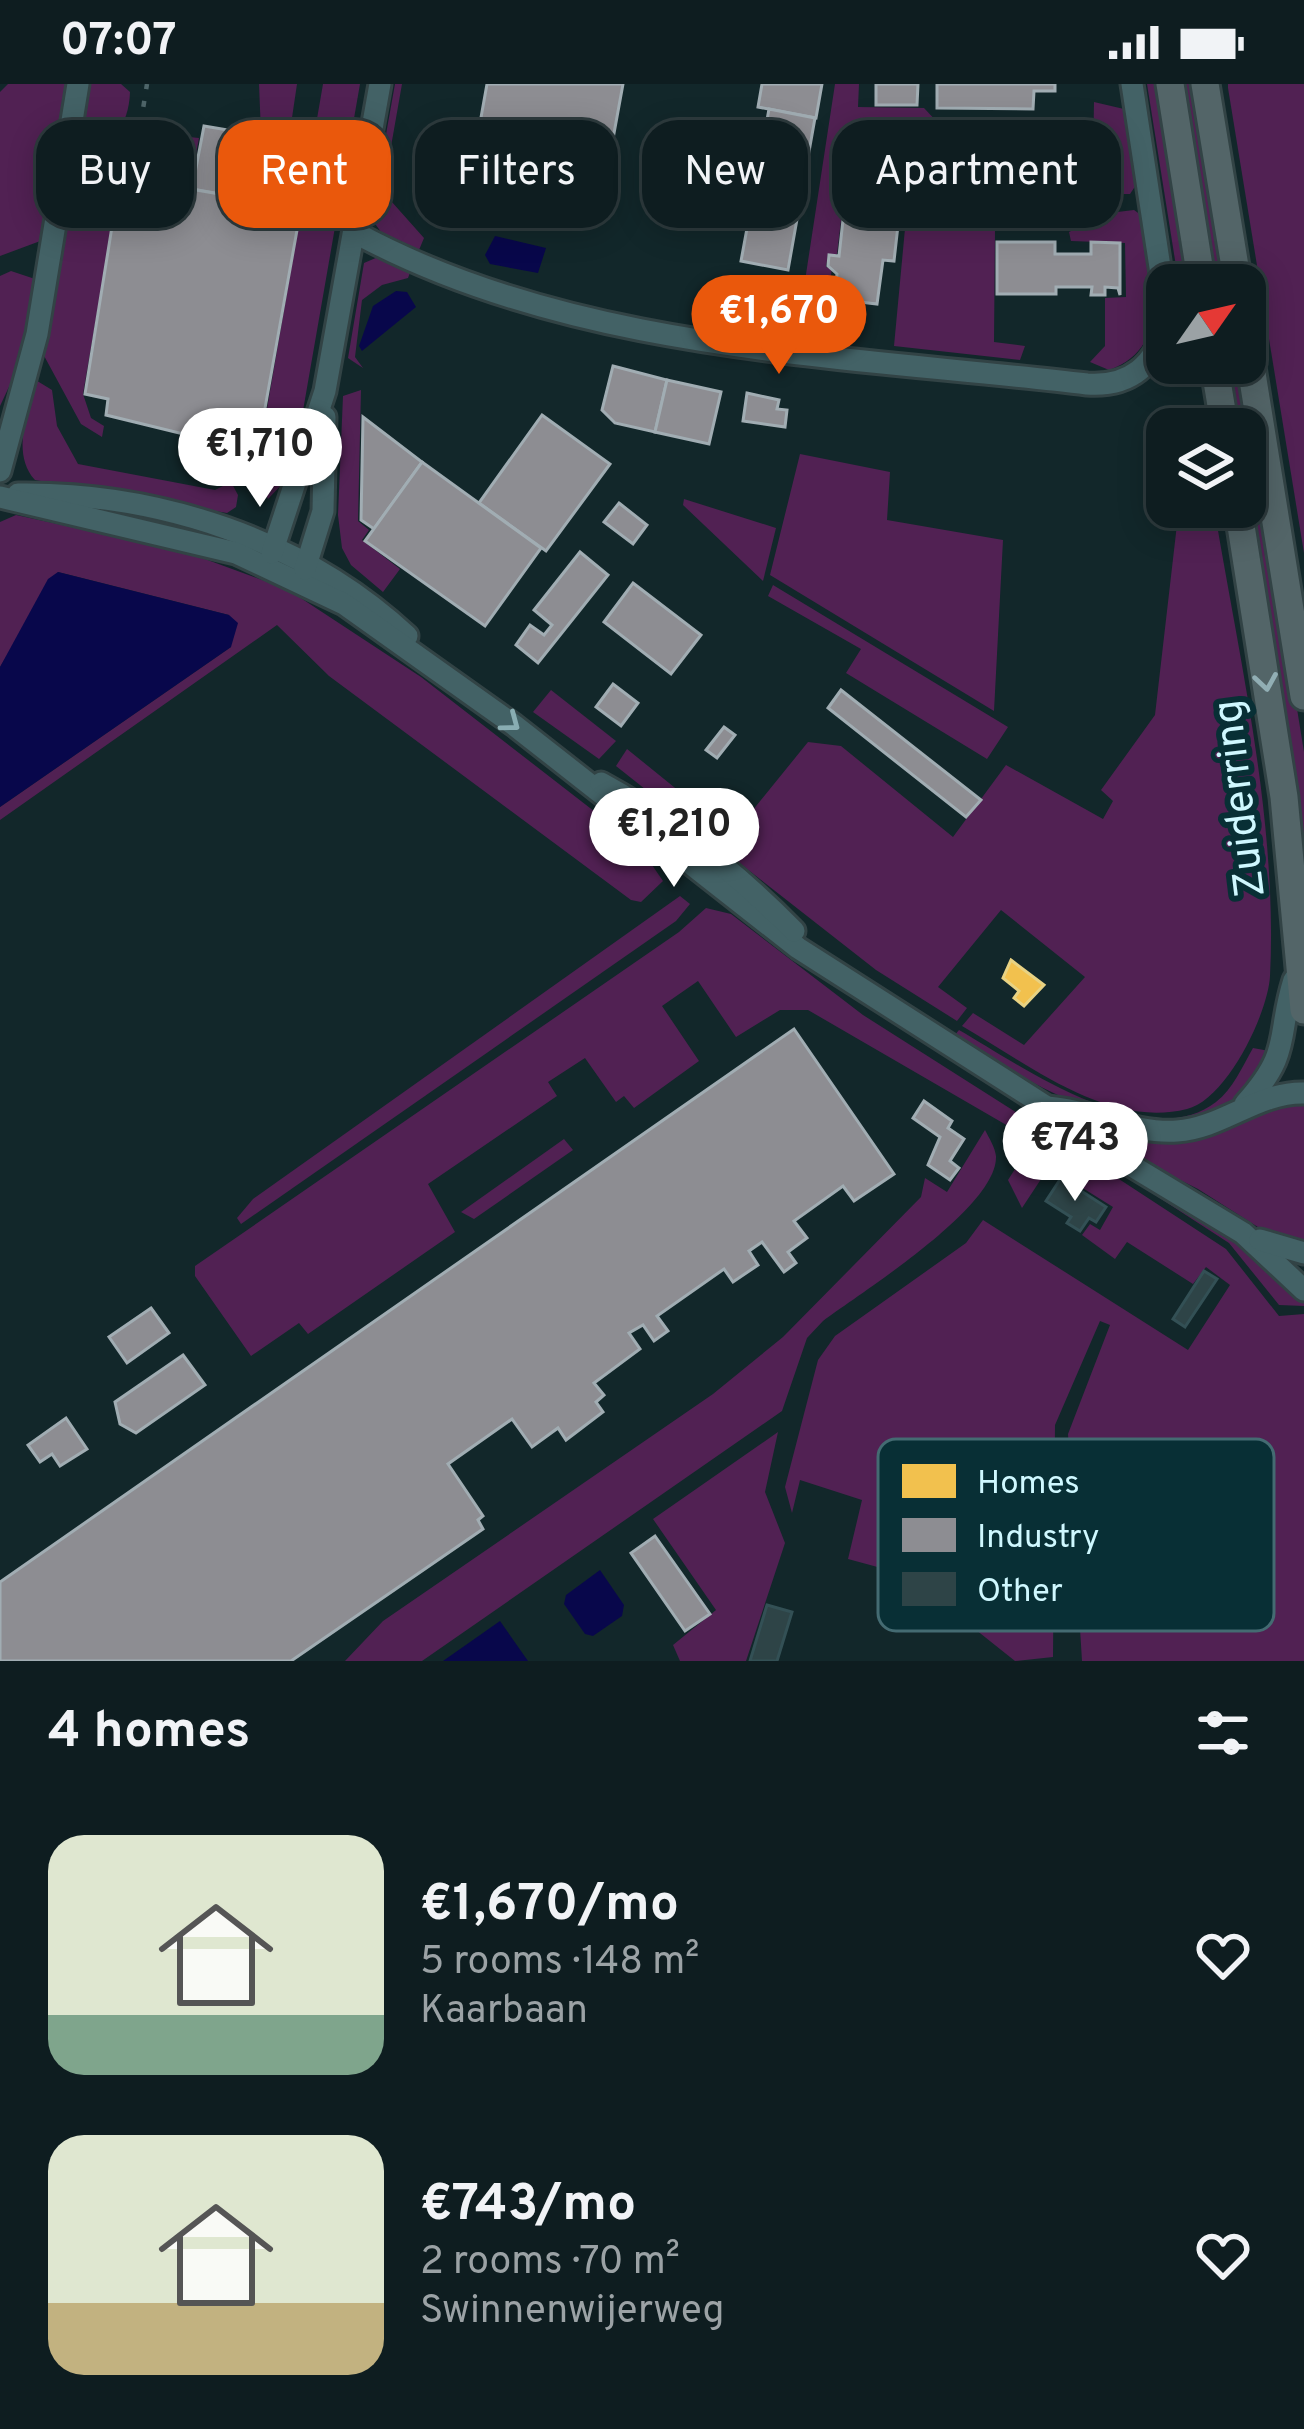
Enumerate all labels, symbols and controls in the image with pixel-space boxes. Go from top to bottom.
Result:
text: 07:07 [60,14,177,71]
chip: Buy [36,120,194,228]
chip: Rent [218,120,391,228]
chip: Filters [415,120,618,228]
chip: New [642,120,808,228]
chip: Apartment [832,120,1121,228]
north arrow [1146,264,1266,384]
map controls [1146,264,1266,528]
pin: €1,670 [681,275,877,377]
text: €1,670 [718,289,840,338]
pin: €1,710 [162,408,358,510]
button: layers [1146,408,1266,528]
text: €1,710 [205,422,315,471]
one-way arrow [1252,672,1277,692]
street label: Zuiderring [1203,697,1280,900]
one-way arrow [498,709,520,730]
pin: €1,210 [576,788,772,890]
text: €1,210 [616,802,732,851]
pin: €743 [1004,1102,1146,1204]
text: €743 [1030,1116,1120,1165]
legend [878,1439,1274,1631]
text: Homes [977,1464,1080,1506]
text: Industry [977,1518,1099,1560]
text: Other [977,1572,1063,1614]
icon: filters [1190,1700,1256,1766]
text: 4 homes [48,1701,250,1766]
text: €1,670/mo [420,1874,679,1939]
icon: home [144,1883,288,2027]
icon: heart [1190,1922,1256,1988]
text: 5 rooms · 148 m² [420,1939,699,1988]
text: Kaarbaan [420,1988,588,2037]
text: €743/mo [420,2174,636,2239]
icon: home [144,2183,288,2327]
icon: heart [1190,2222,1256,2288]
text: 2 rooms · 70 m² [420,2239,680,2288]
text: Swinnenwijerweg [420,2288,724,2337]

